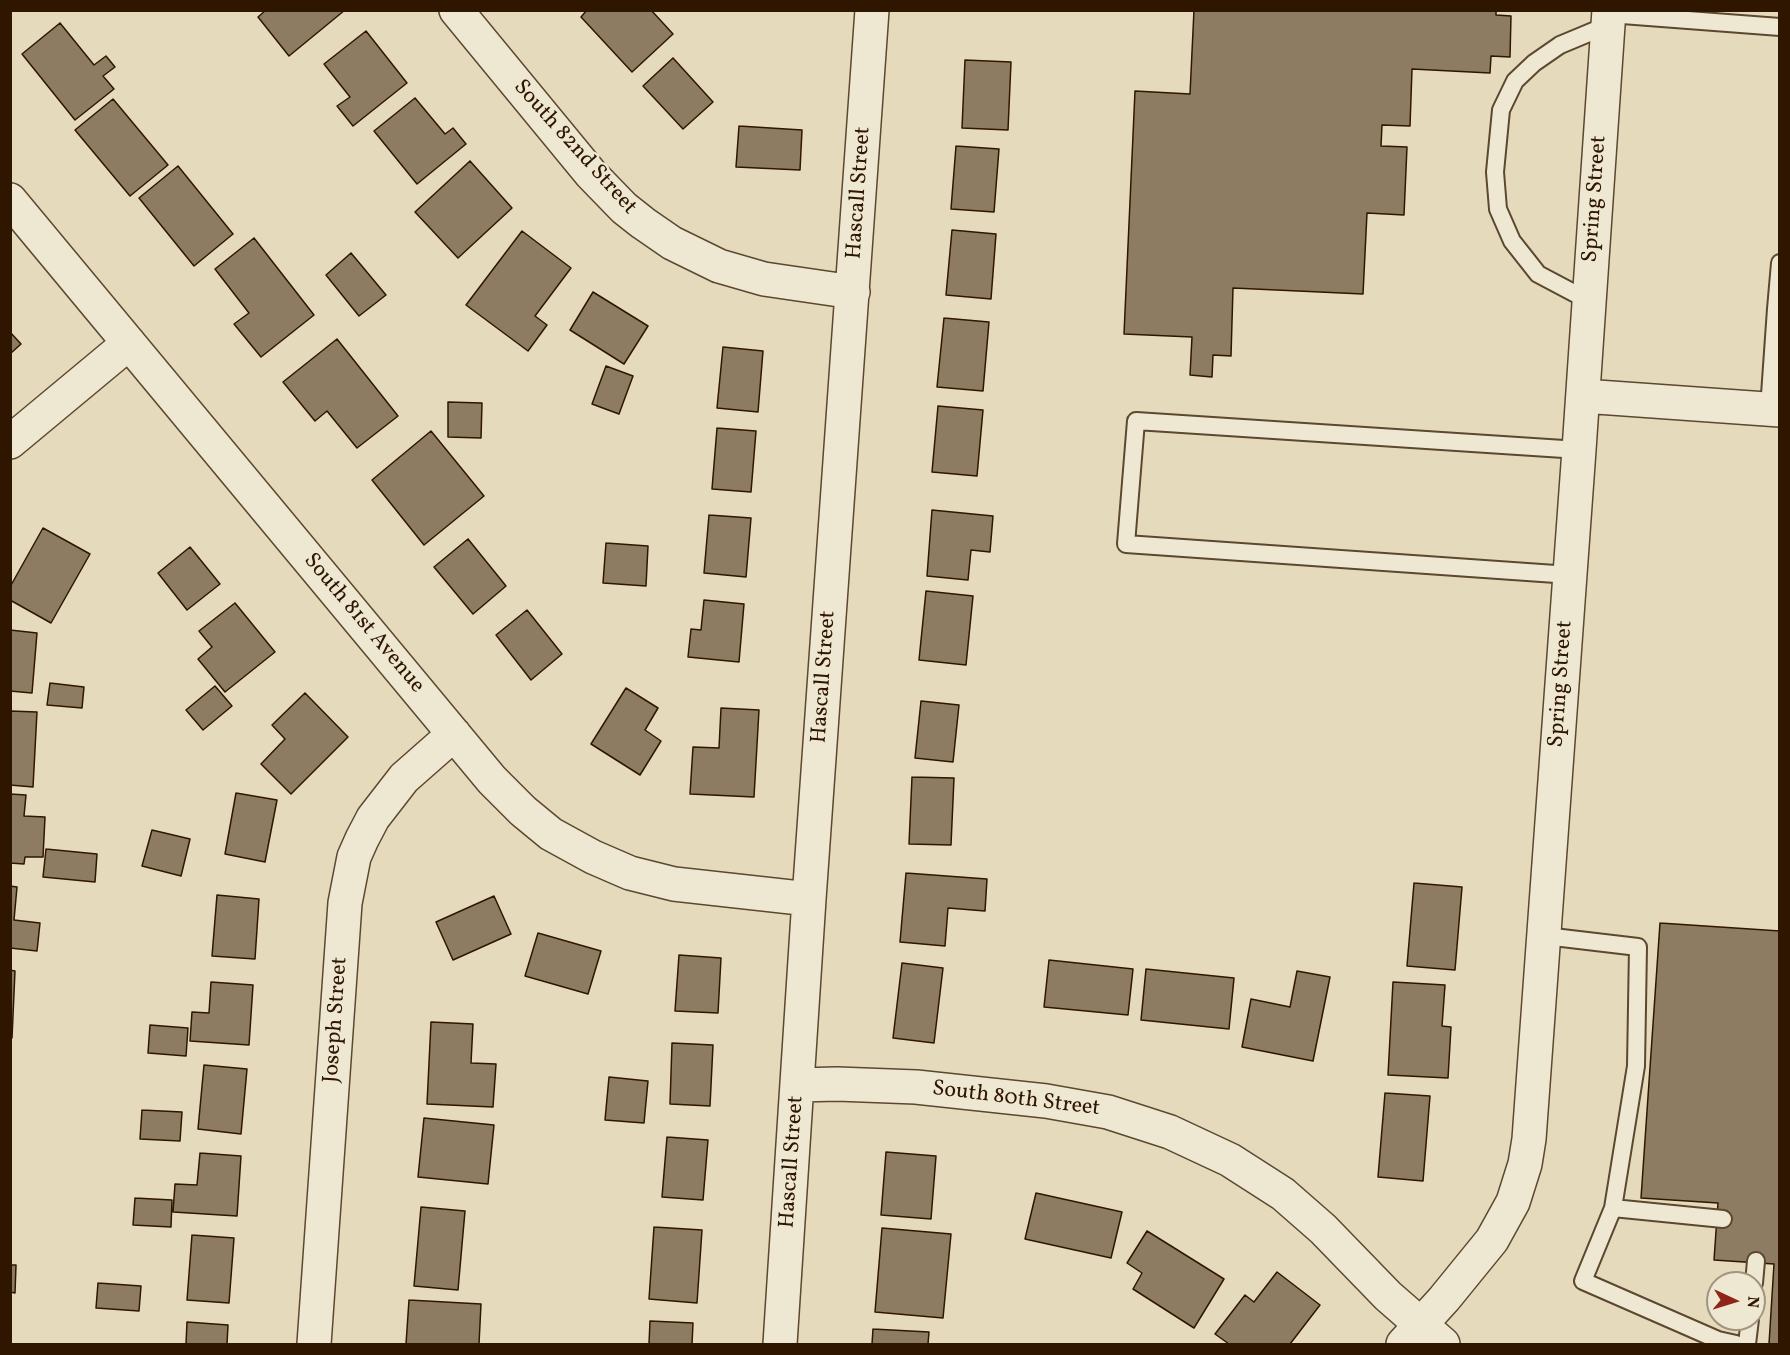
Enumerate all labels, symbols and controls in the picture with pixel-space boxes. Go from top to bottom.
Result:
street label: South 82nd Street [507,75,641,221]
street label: Hascall Street [842,126,878,260]
street label: Spring Street [1578,135,1614,263]
street label: South 81st Avenue [297,549,429,699]
street label: Hascall Street [807,610,843,744]
street label: Spring Street [1544,620,1580,748]
street label: Joseph Street [319,956,355,1084]
street label: South 80th Street [931,1077,1101,1123]
street label: Hascall Street [775,1095,811,1229]
north arrow [1706,1271,1766,1331]
text: N [1741,1296,1763,1309]

